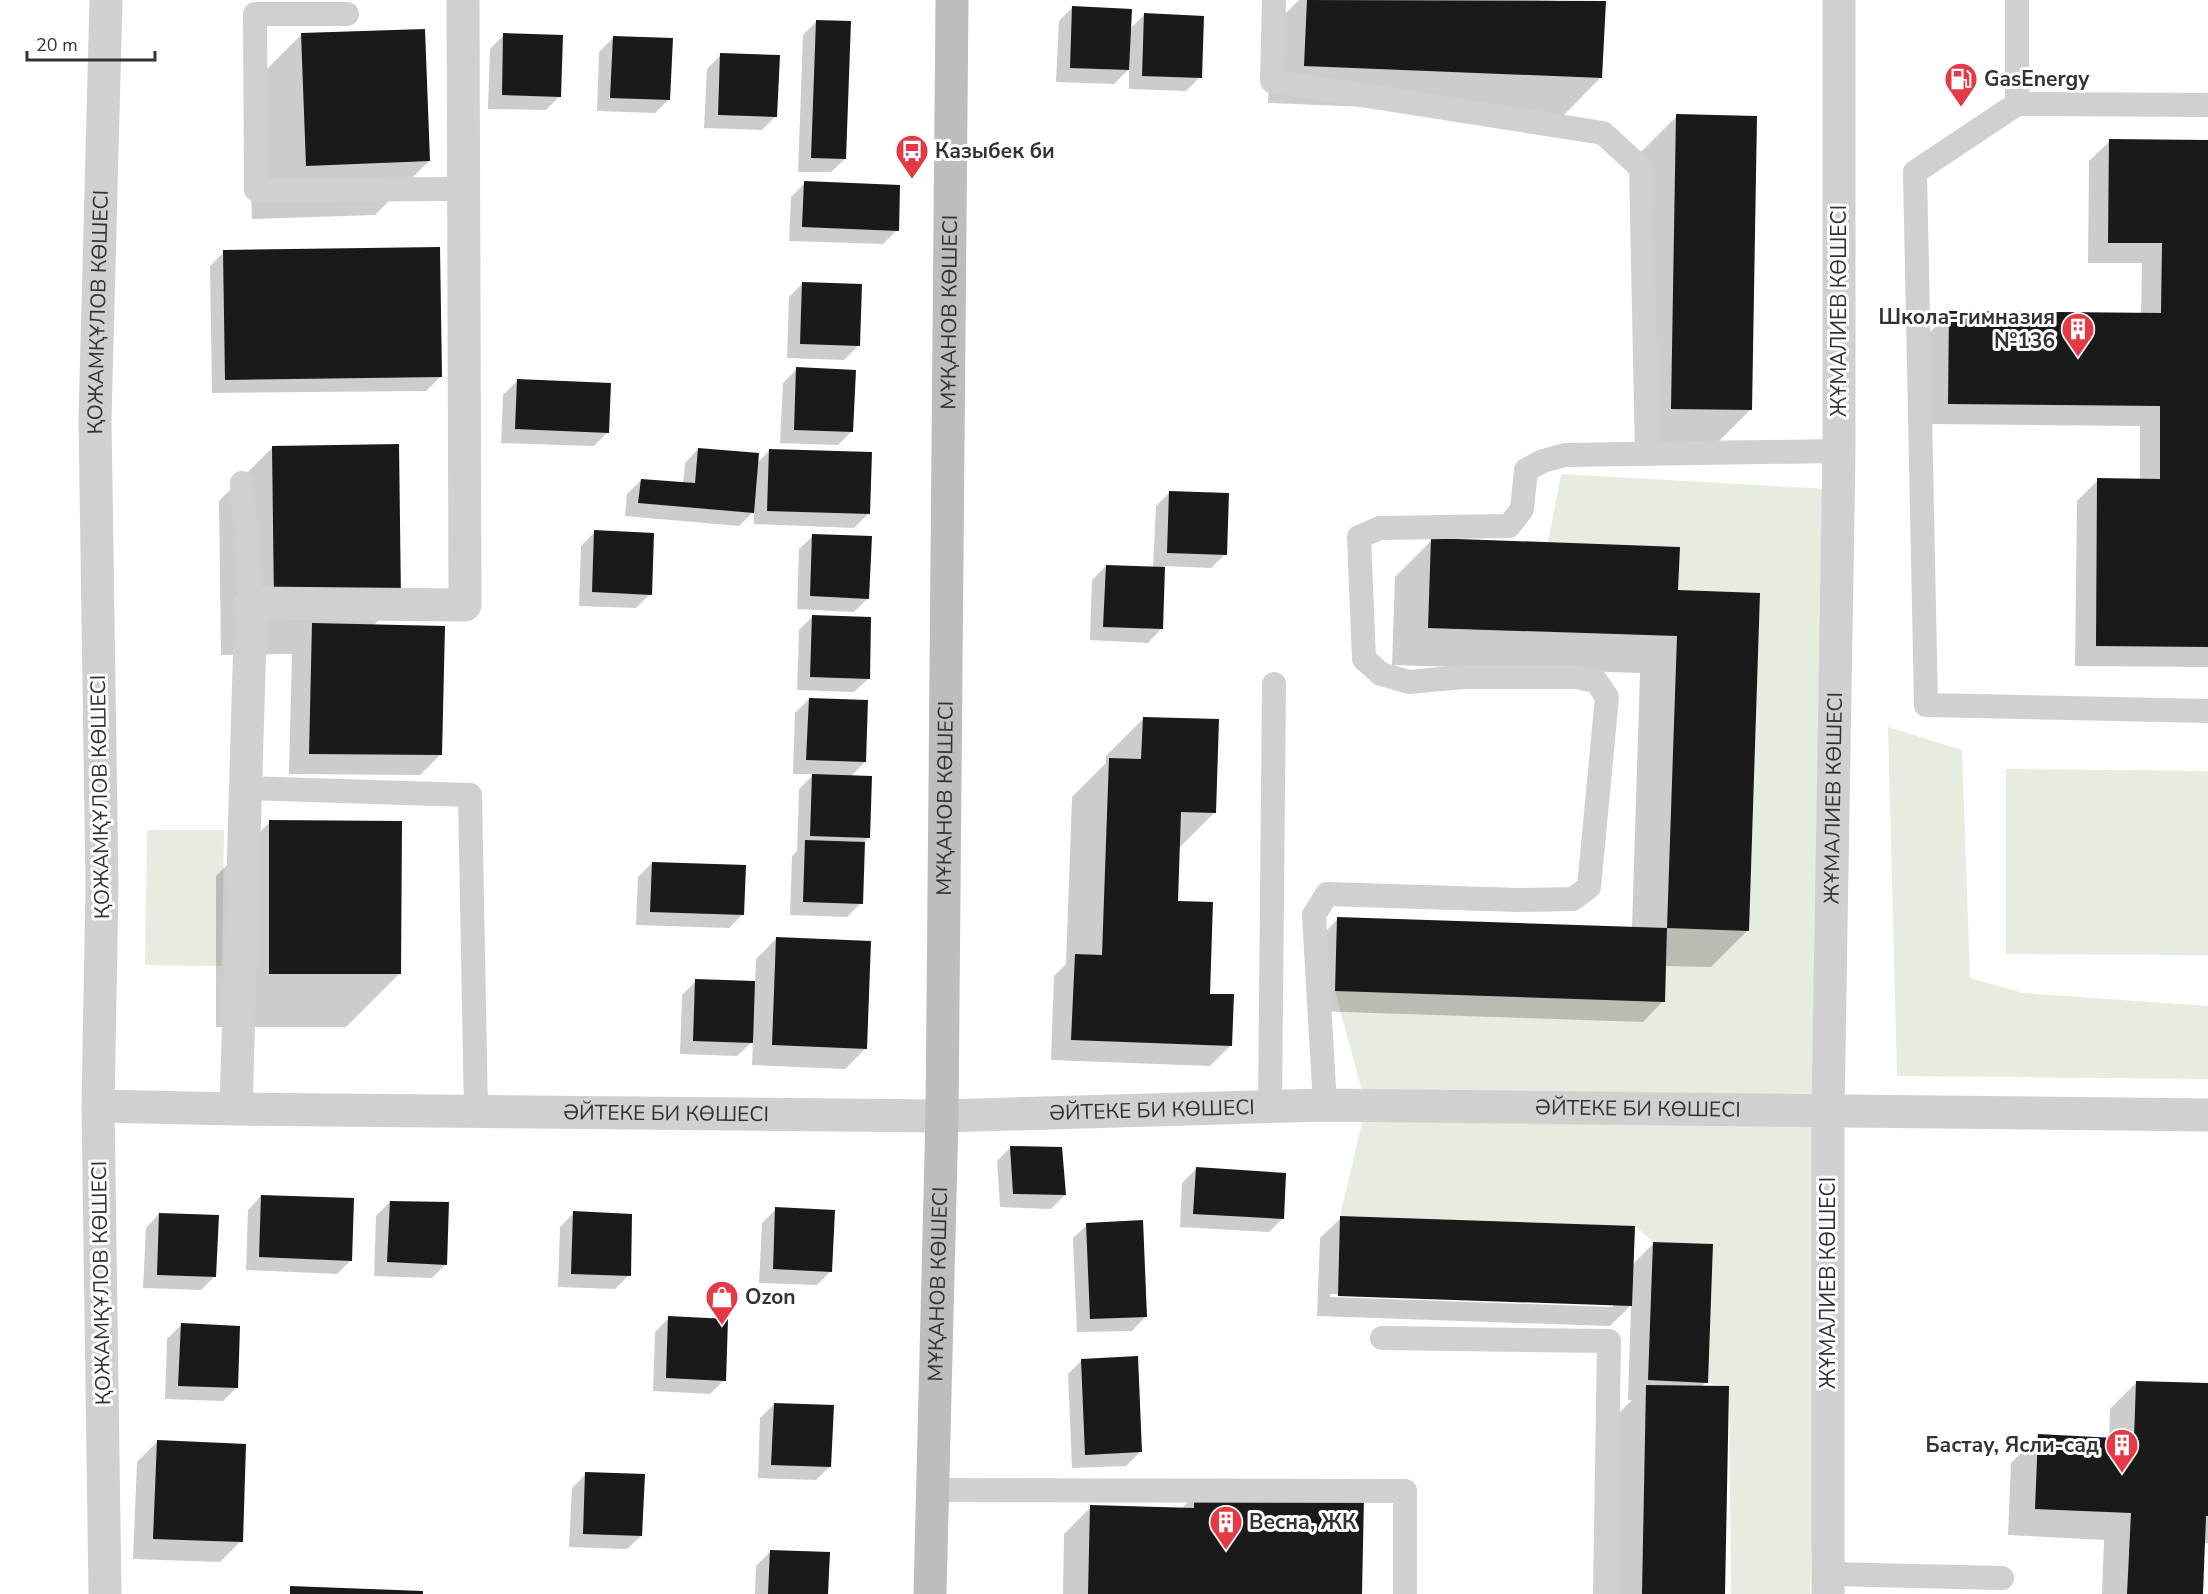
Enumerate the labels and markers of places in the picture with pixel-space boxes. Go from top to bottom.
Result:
fuel station icon: GasEnergy [1943,61,1979,108]
place label: GasEnergy [1984,65,2090,93]
bus stop icon: Казыбек би [894,133,930,180]
place label: Казыбек би [935,137,1055,165]
place label: Школа-гимназия №136 [1879,303,2055,355]
building icon: Школа-гимназия №136 [2060,311,2096,358]
shop icon: Ozon [704,1279,740,1326]
place label: Ozon [745,1283,796,1311]
building icon: Бастау, Ясли-сад [2104,1427,2140,1474]
place label: Бастау, Ясли-сад [1925,1431,2099,1459]
building icon: Весна, ЖК [1208,1504,1244,1551]
place label: Весна, ЖК [1249,1508,1357,1536]

